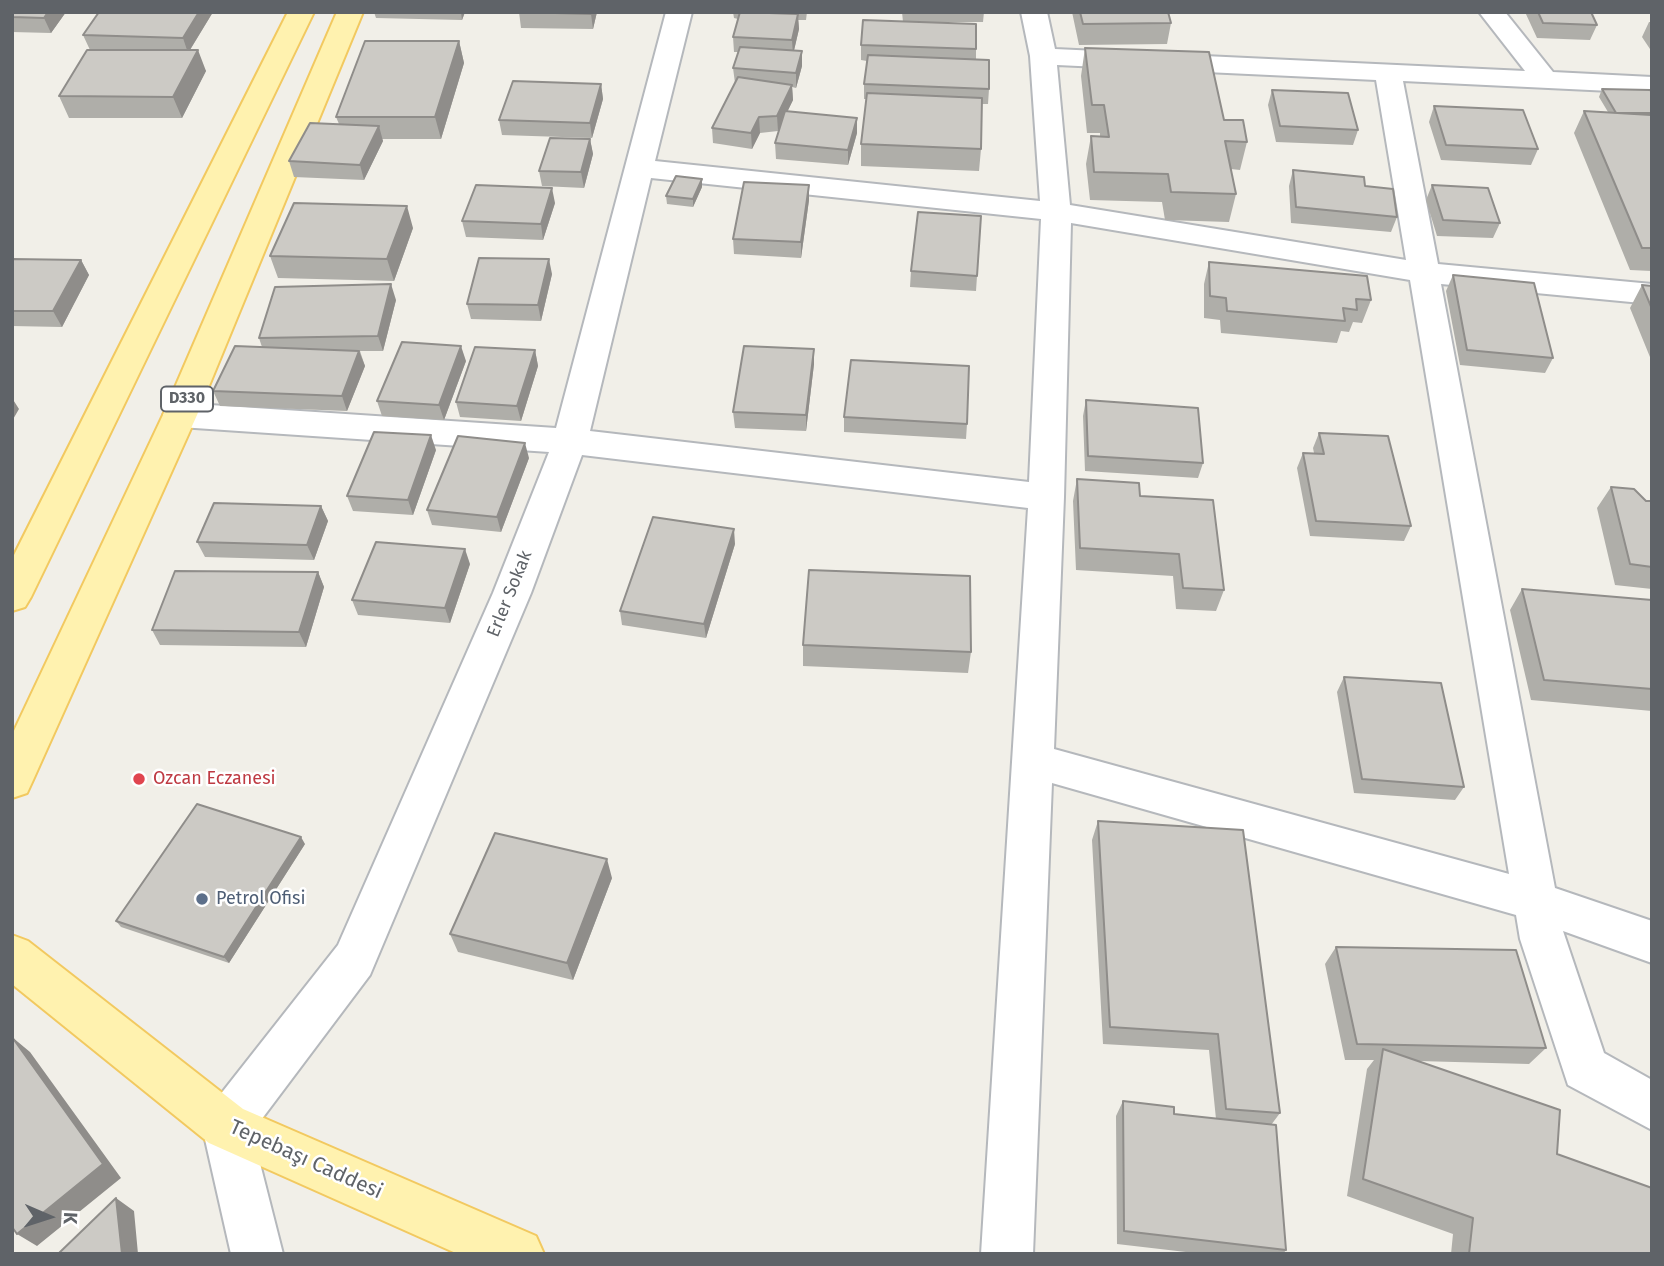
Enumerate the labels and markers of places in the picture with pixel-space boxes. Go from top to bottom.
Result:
place label: Ozcan Eczanesi [153,768,276,790]
marker: Ozcan Eczanesi [131,771,147,787]
place label: Petrol Ofisi [216,888,305,910]
marker: Petrol Ofisi [194,891,210,907]

